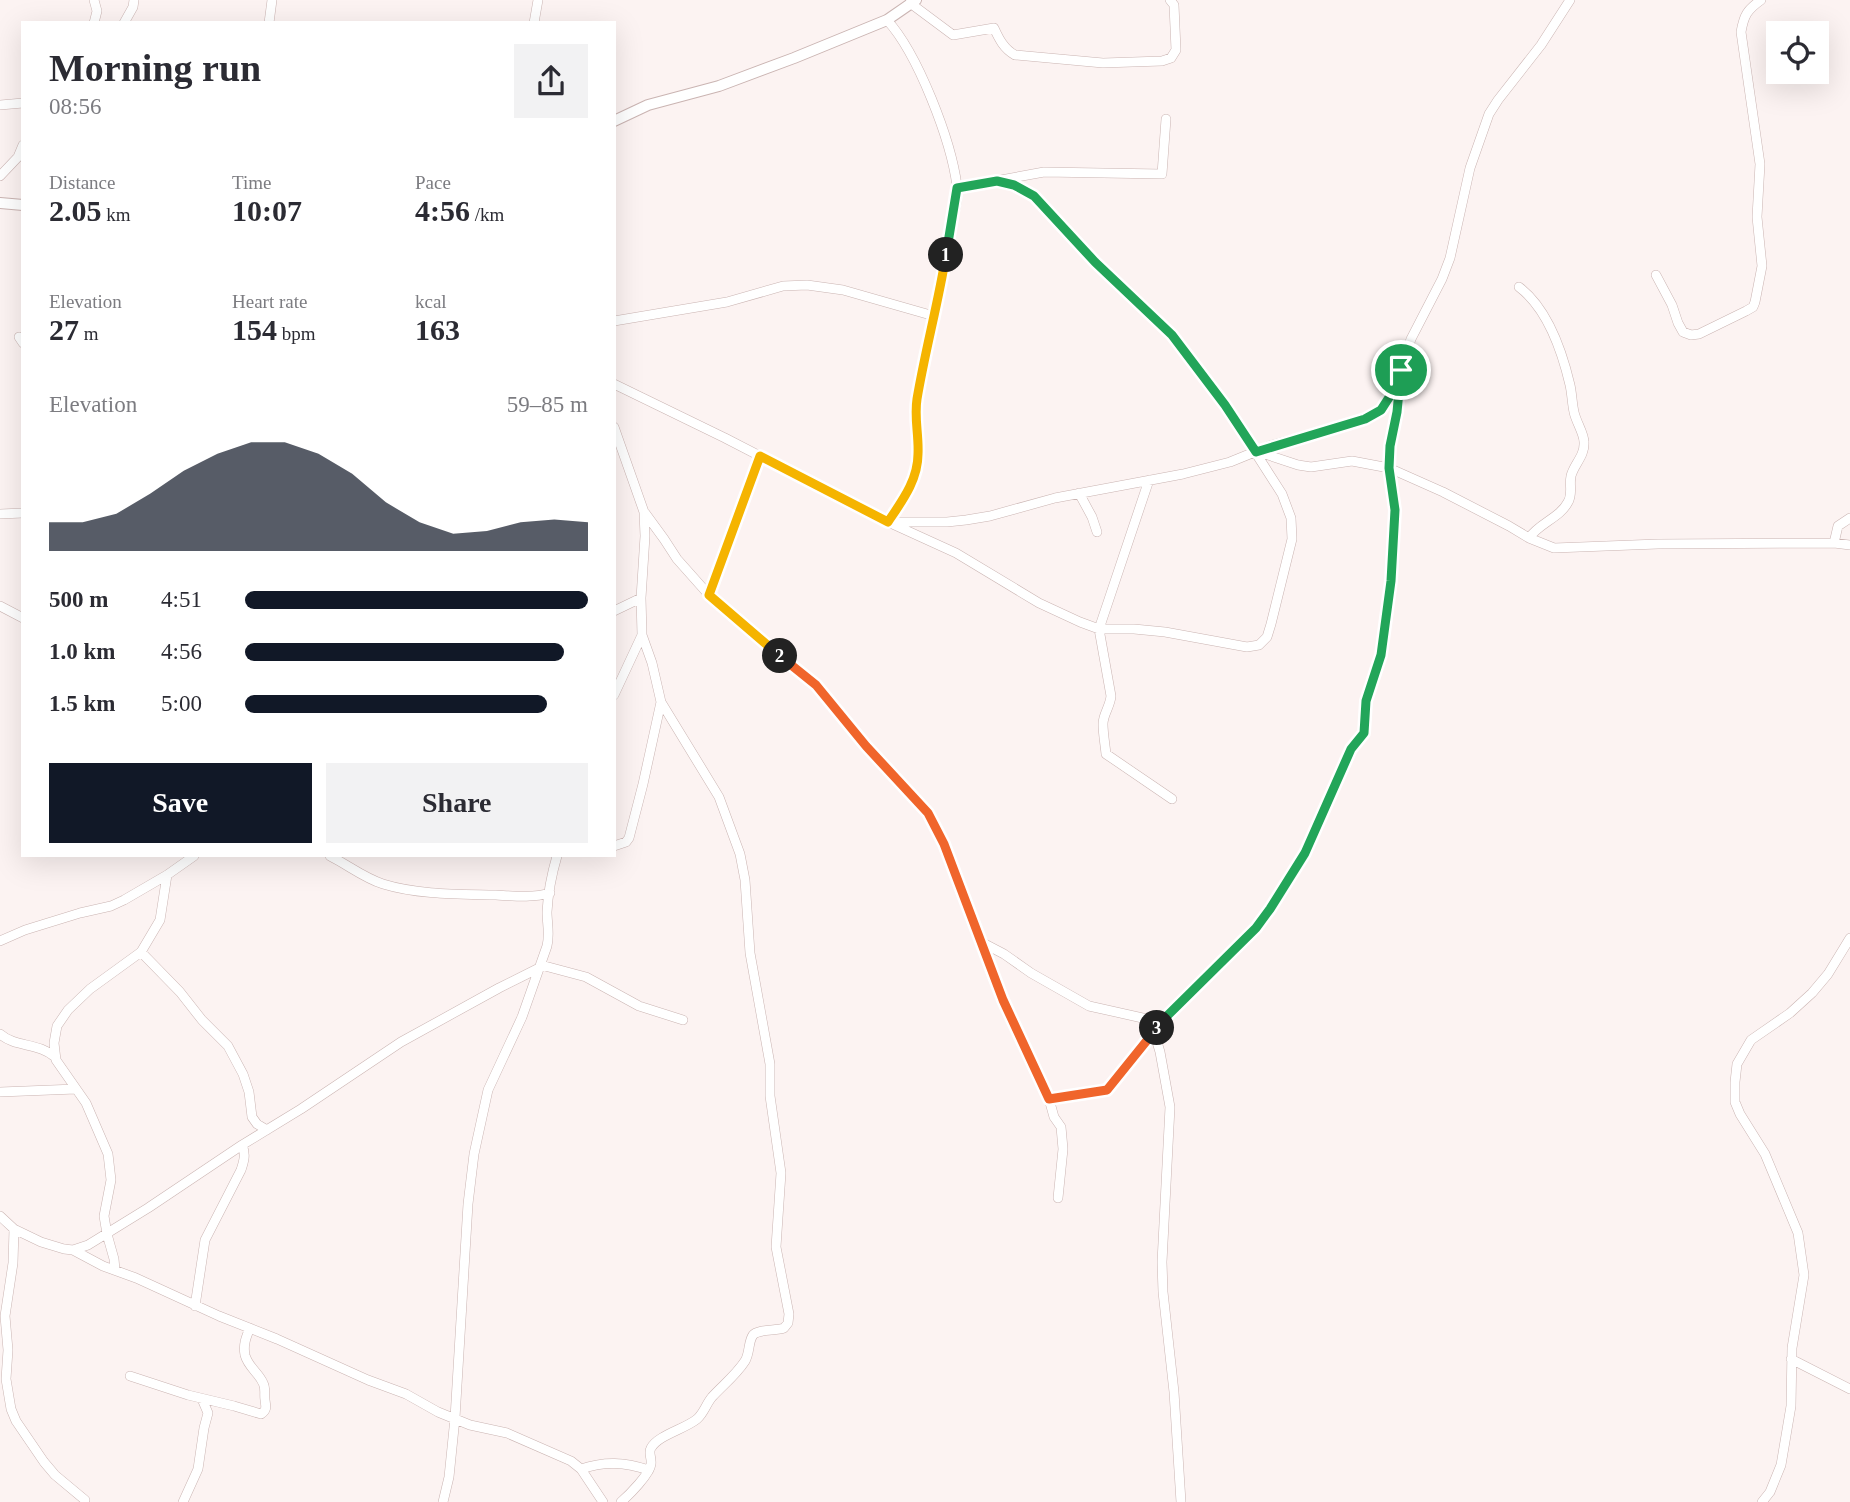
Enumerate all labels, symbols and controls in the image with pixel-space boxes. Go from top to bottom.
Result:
map controls [1766,21,1829,84]
button: locate [1766,21,1829,84]
button: share [514,44,588,118]
text: Morning run [49,47,261,89]
text: 08:56 [49,94,101,119]
text: Distance [49,172,115,193]
text: Time [232,172,271,193]
text: Pace [415,172,451,193]
text: 2.05 [49,194,102,227]
text: 10:07 [232,194,302,227]
text: 4:56 [415,194,470,227]
text: km [102,204,131,225]
text: /km [470,204,504,225]
pin: 1 [928,238,964,272]
text: 1 [941,244,950,265]
text: Elevation [49,291,122,312]
text: Heart rate [232,291,307,312]
text: kcal [415,291,447,312]
text: 27 [49,313,79,346]
text: 154 [232,313,277,346]
text: 163 [415,313,460,346]
text: m [79,323,99,344]
text: bpm [277,323,316,344]
pin [1371,340,1431,400]
icon: arrive [1382,351,1420,389]
text: Elevation [49,392,137,417]
text: 59–85 m [507,392,588,417]
text: 500 m [49,587,108,612]
text: 4:51 [161,587,202,612]
pin: 2 [762,638,798,674]
text: 1.0 km [49,639,115,664]
text: 4:56 [161,639,202,664]
text: 2 [775,645,784,666]
text: 1.5 km [49,691,115,716]
text: 5:00 [161,691,202,716]
button: Save [49,763,312,843]
button: Share [326,763,588,843]
pin: 3 [1140,1010,1174,1046]
text: 3 [1152,1017,1161,1038]

